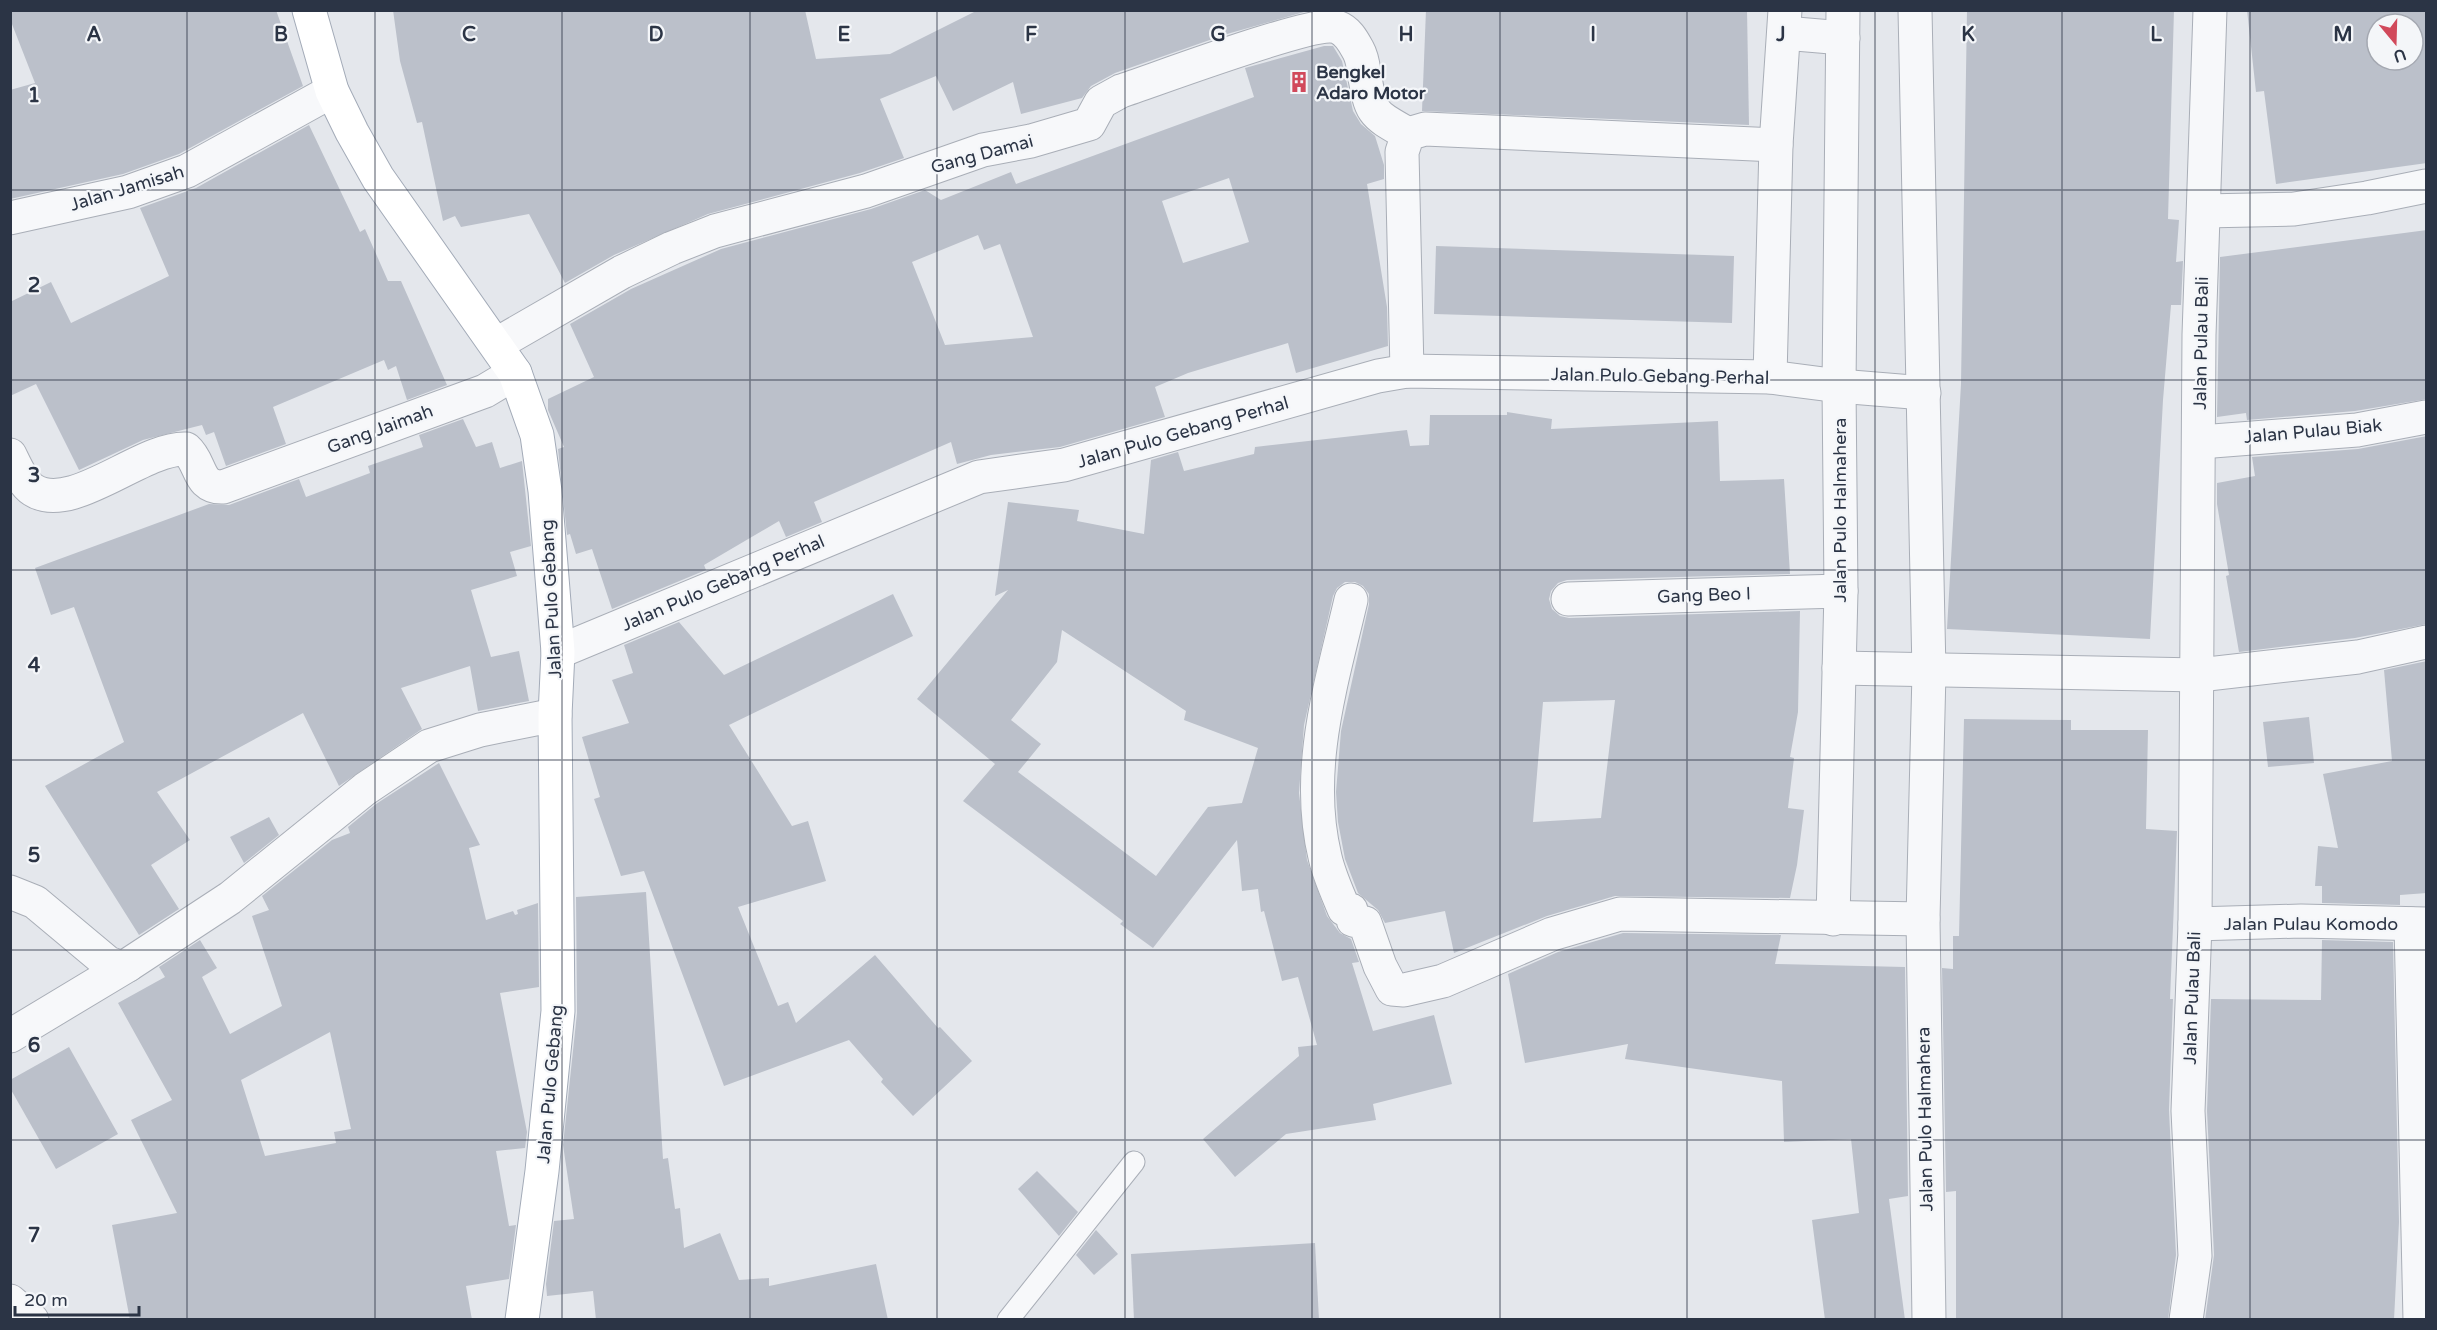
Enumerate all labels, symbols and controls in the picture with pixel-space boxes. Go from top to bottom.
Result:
north arrow [2365,12,2425,72]
text: A [87,23,102,47]
text: B [274,23,288,47]
text: C [462,23,476,47]
text: D [648,23,664,47]
text: E [838,23,851,47]
text: F [1025,23,1037,47]
text: G [1210,23,1226,47]
text: H [1398,23,1414,47]
text: I [1590,23,1596,47]
text: J [1775,23,1786,47]
text: K [1961,23,1975,47]
text: L [2150,23,2162,47]
text: M [2333,23,2353,47]
text: U [2391,44,2409,67]
place label: Bengkel Adaro Motor [1316,61,1427,104]
building icon: Bengkel Adaro Motor [1287,70,1311,94]
text: 1 [28,84,40,108]
street label: Gang Damai [928,130,1036,178]
street label: Jalan Jamisah [67,160,187,216]
text: 2 [28,274,40,298]
street label: Jalan Pulau Bali [2189,276,2213,410]
street label: Jalan Pulo Gebang Perhal [1551,363,1769,389]
street label: Jalan Pulo Gebang Perhal [1075,391,1291,473]
street label: Gang Jaimah [324,400,436,458]
street label: Jalan Pulau Biak [2243,414,2383,448]
street label: Jalan Pulo Halmahera [1829,418,1851,602]
text: 3 [28,464,40,488]
street label: Jalan Pulo Gebang [536,519,566,679]
street label: Jalan Pulo Gebang Perhal [618,530,828,636]
street label: Gang Beo I [1657,582,1751,608]
text: 4 [28,654,41,678]
text: 5 [28,844,40,868]
street label: Jalan Pulau Komodo [2224,913,2398,935]
street label: Jalan Pulau Bali [2179,931,2205,1065]
street label: Jalan Pulo Gebang [532,1004,568,1164]
street label: Jalan Pulo Halmahera [1912,1026,1938,1212]
text: 6 [28,1034,40,1058]
text: 7 [28,1224,40,1248]
scale bar [15,1279,140,1317]
text: 20 m [24,1289,68,1311]

